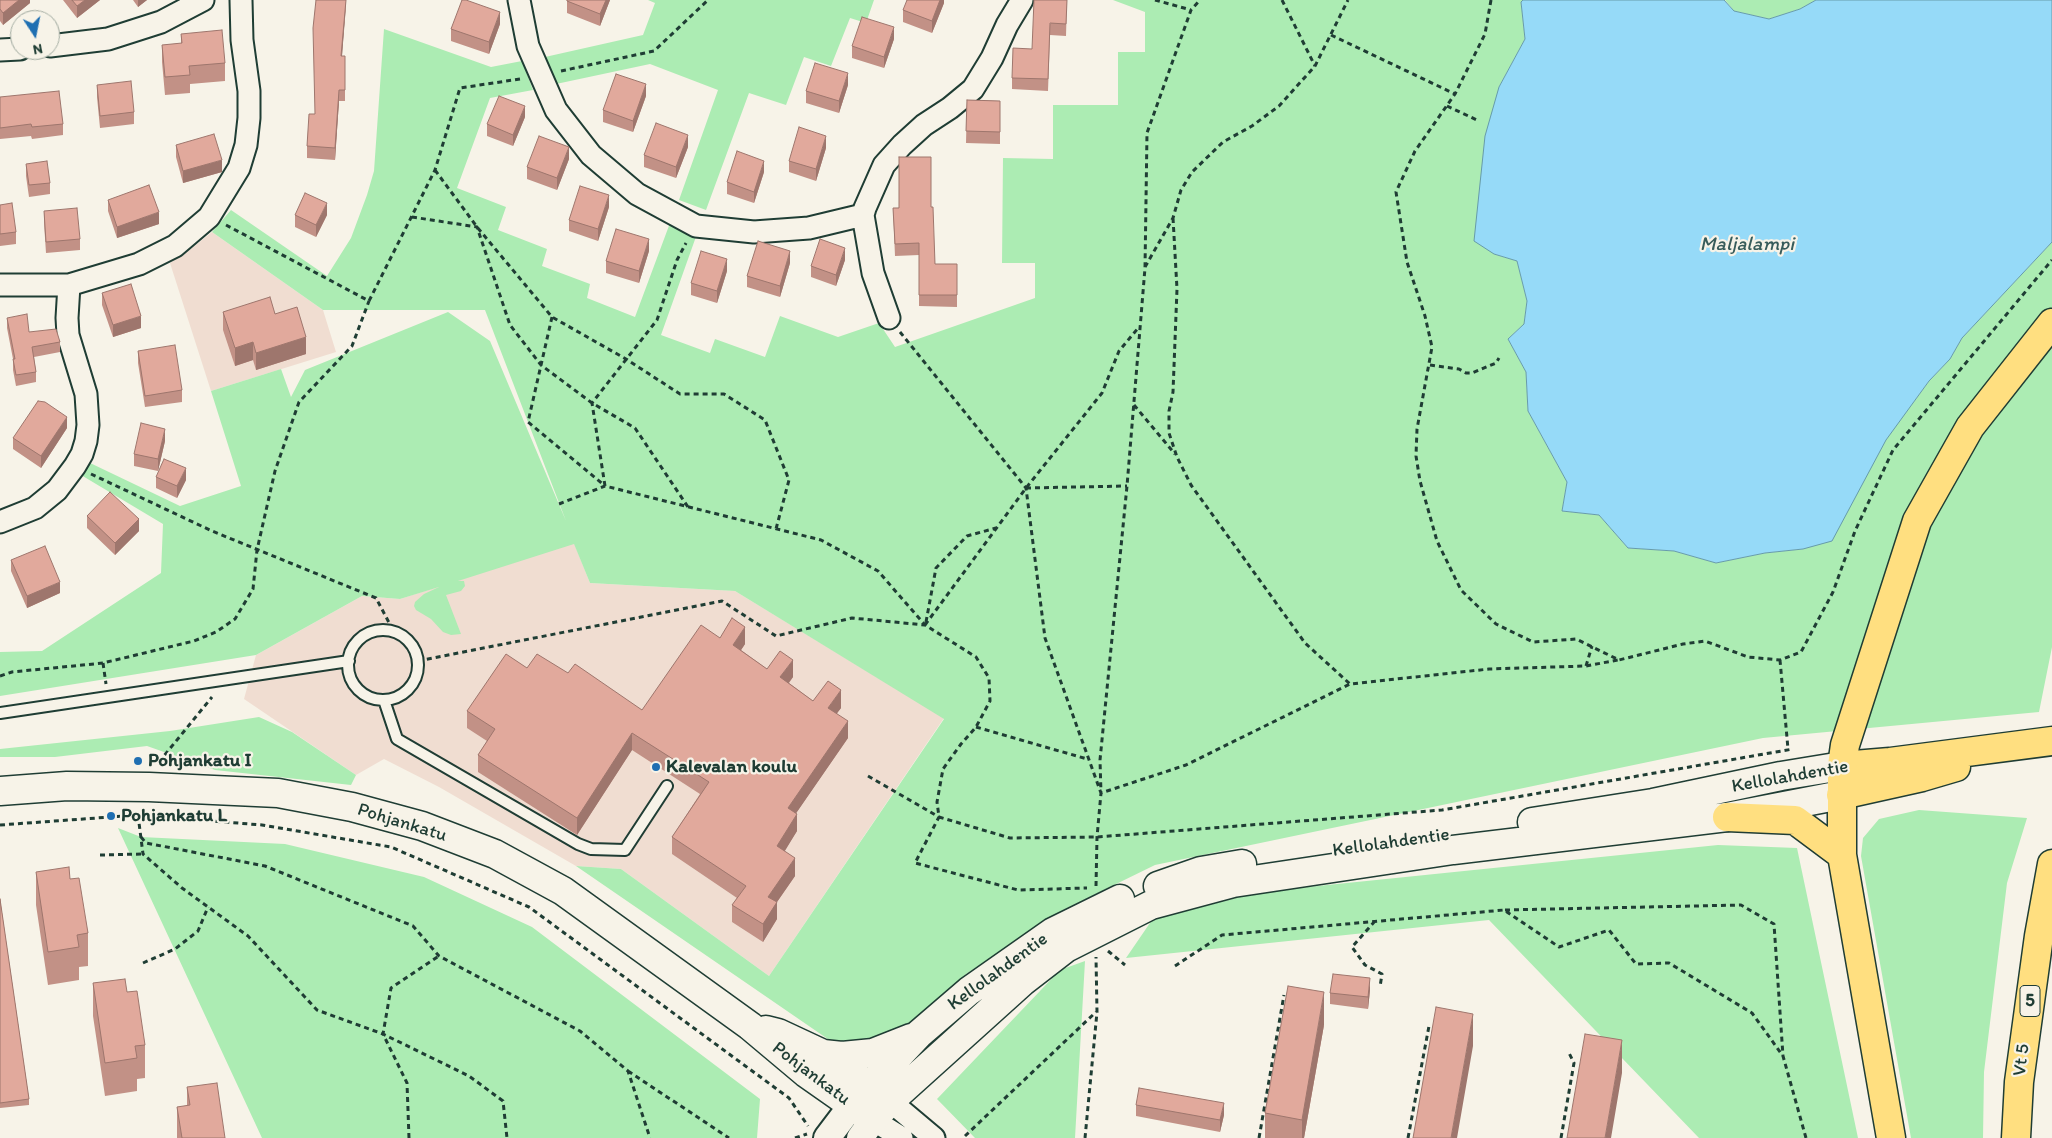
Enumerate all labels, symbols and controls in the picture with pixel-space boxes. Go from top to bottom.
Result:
north arrow [10,10,60,60]
text: N [32,40,44,58]
water label: Maljalampi [1700,233,1794,257]
place label: Pohjankatu I [148,750,252,772]
marker: Pohjankatu I [132,755,144,767]
place label: Kalevalan koulu [666,756,797,778]
street label: Kellolahdentie [1730,756,1850,798]
marker: Kalevalan koulu [650,761,662,773]
street label: Pohjankatu [355,799,449,847]
place label: Pohjankatu L [121,805,227,827]
marker: Pohjankatu L [105,810,117,822]
street label: Kellolahdentie [1331,823,1451,863]
street label: Kellolahdentie [944,928,1052,1016]
road number: 5 [2020,986,2040,1016]
street label: Pohjankatu [767,1037,855,1111]
street label: Vt 5 [2009,1043,2035,1077]

